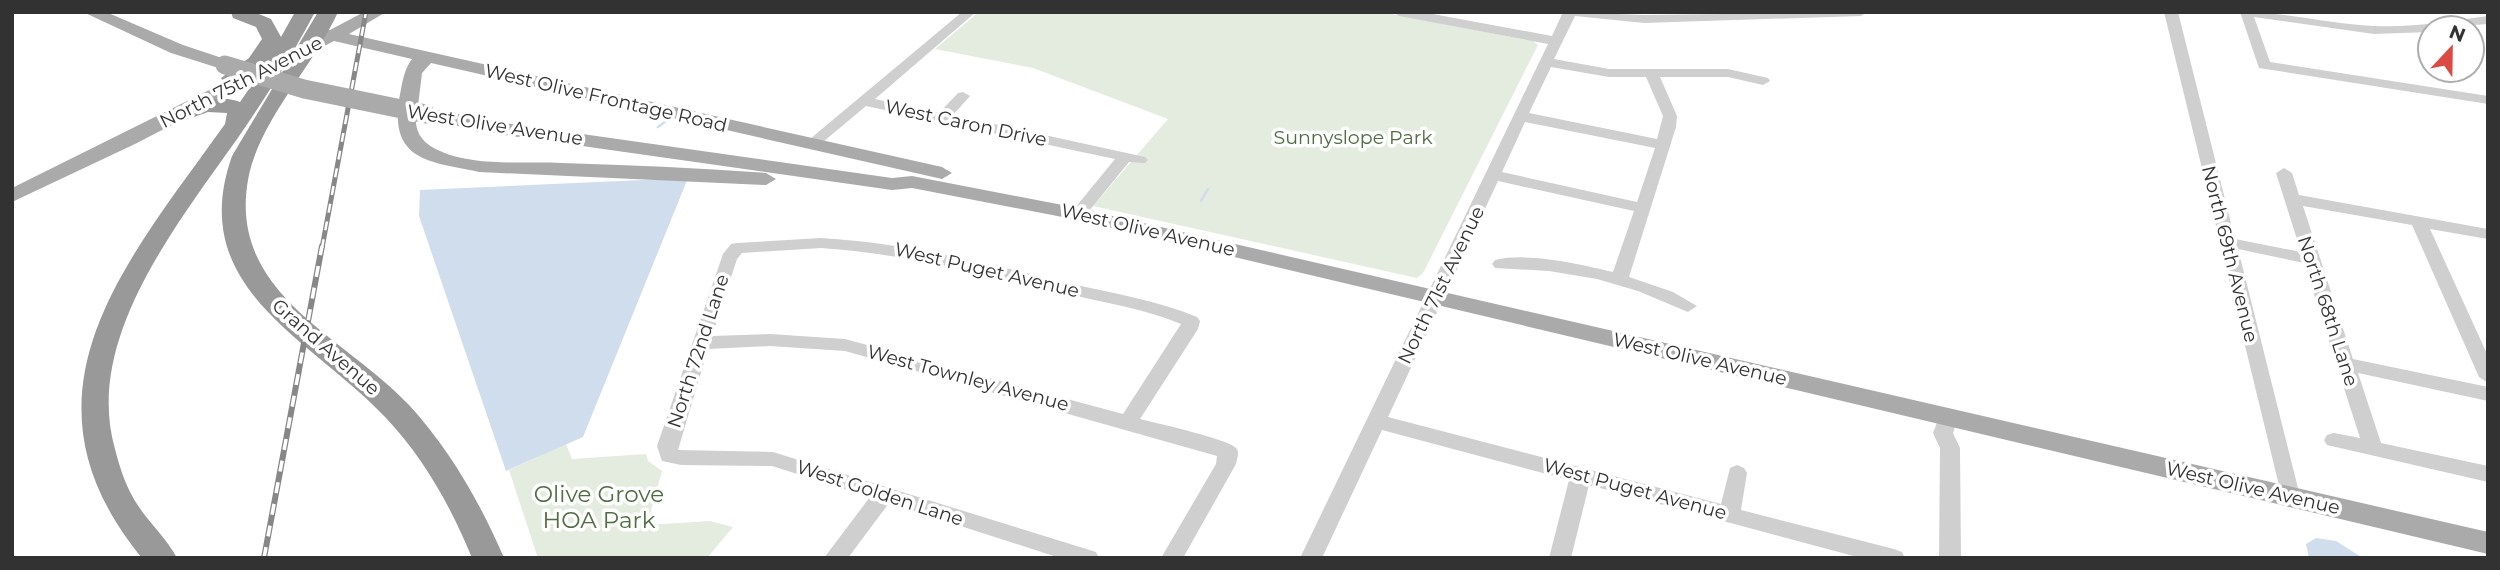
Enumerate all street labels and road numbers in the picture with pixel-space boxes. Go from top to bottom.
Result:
street label: North 75th Avenue [156,31,326,133]
street label: West Olive Frontage Road [483,59,729,137]
street label: West Caron Drive [883,95,1049,151]
street label: West Olive Avenue [405,100,585,150]
street label: North 69th Avenue [2197,163,2263,345]
street label: West Olive Avenue [1059,199,1237,261]
street label: North 71st Avenue [1393,202,1489,368]
street label: North 68th Lane [2293,233,2363,389]
street label: West Puget Avenue [892,238,1082,302]
street label: North 72nd Lane [662,271,734,431]
street label: Grand Avenue [267,294,385,400]
street label: West Olive Avenue [1611,328,1789,390]
street label: West Townley Avenue [865,340,1071,416]
street label: West Puget Avenue [1541,453,1729,525]
street label: West Golden Lane [794,455,966,531]
street label: West Olive Avenue [2164,457,2342,519]

